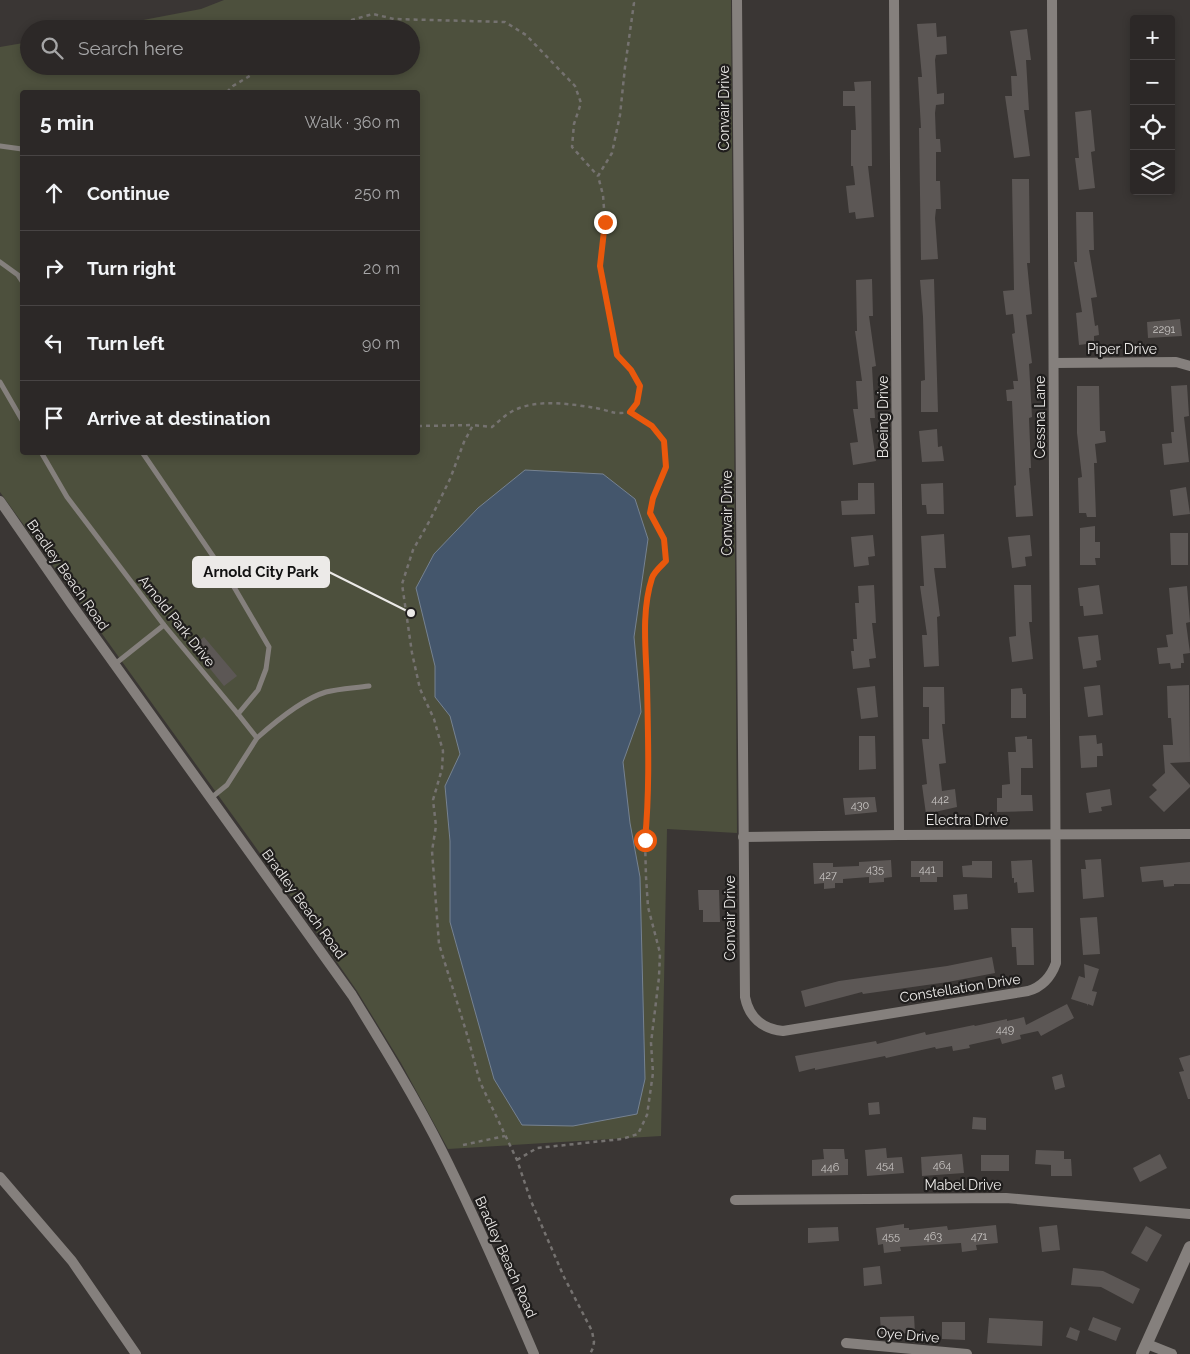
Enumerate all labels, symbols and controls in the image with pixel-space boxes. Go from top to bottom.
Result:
map controls [1130,15,1175,195]
button: + [1130,15,1175,60]
search box [20,20,420,75]
icon: search [38,34,66,62]
text: Search here [78,37,184,59]
button: − [1130,60,1175,105]
street label: Convair Drive [716,65,732,151]
button: locate [1130,105,1175,150]
text: 5 min [40,110,94,135]
text: Walk · 360 m [305,113,400,132]
button: layers [1130,150,1175,195]
icon: ahead [40,179,68,207]
text: Continue [87,182,170,204]
text: 250 m [354,184,400,203]
route end [594,211,617,234]
icon: right [40,254,68,282]
text: Turn right [87,257,176,279]
text: 20 m [363,259,400,278]
house number: 2291 [1153,323,1176,336]
icon: left [40,329,68,357]
text: Turn left [87,332,164,354]
text: 90 m [362,334,400,353]
street label: Piper Drive [1087,341,1157,357]
street label: Boeing Drive [875,376,891,458]
street label: Cessna Lane [1032,376,1048,458]
icon: arrive [40,404,68,432]
text: Arrive at destination [87,407,271,429]
street label: Convair Drive [719,470,735,556]
street label: Bradley Beach Road [24,517,112,633]
callout: Arnold City Park [193,557,329,587]
text: Arnold City Park [203,563,319,581]
street label: Arnold Park Drive [135,572,219,670]
house number: 442 [931,793,949,806]
house number: 430 [851,799,870,812]
street label: Electra Drive [926,812,1008,828]
route start [634,829,657,852]
street label: Bradley Beach Road [259,846,349,962]
house number: 435 [866,863,884,876]
house number: 441 [919,863,936,876]
house number: 427 [819,869,837,882]
street label: Convair Drive [722,875,738,961]
street label: Constellation Drive [898,971,1022,1005]
house number: 449 [996,1023,1014,1036]
house number: 454 [876,1159,894,1172]
house number: 464 [933,1159,951,1172]
house number: 446 [821,1161,840,1174]
street label: Mabel Drive [924,1177,1002,1193]
street label: Bradley Beach Road [472,1194,540,1320]
house number: 455 [882,1230,900,1243]
house number: 463 [924,1230,942,1243]
house number: 471 [971,1230,988,1243]
street label: Oye Drive [876,1324,940,1346]

